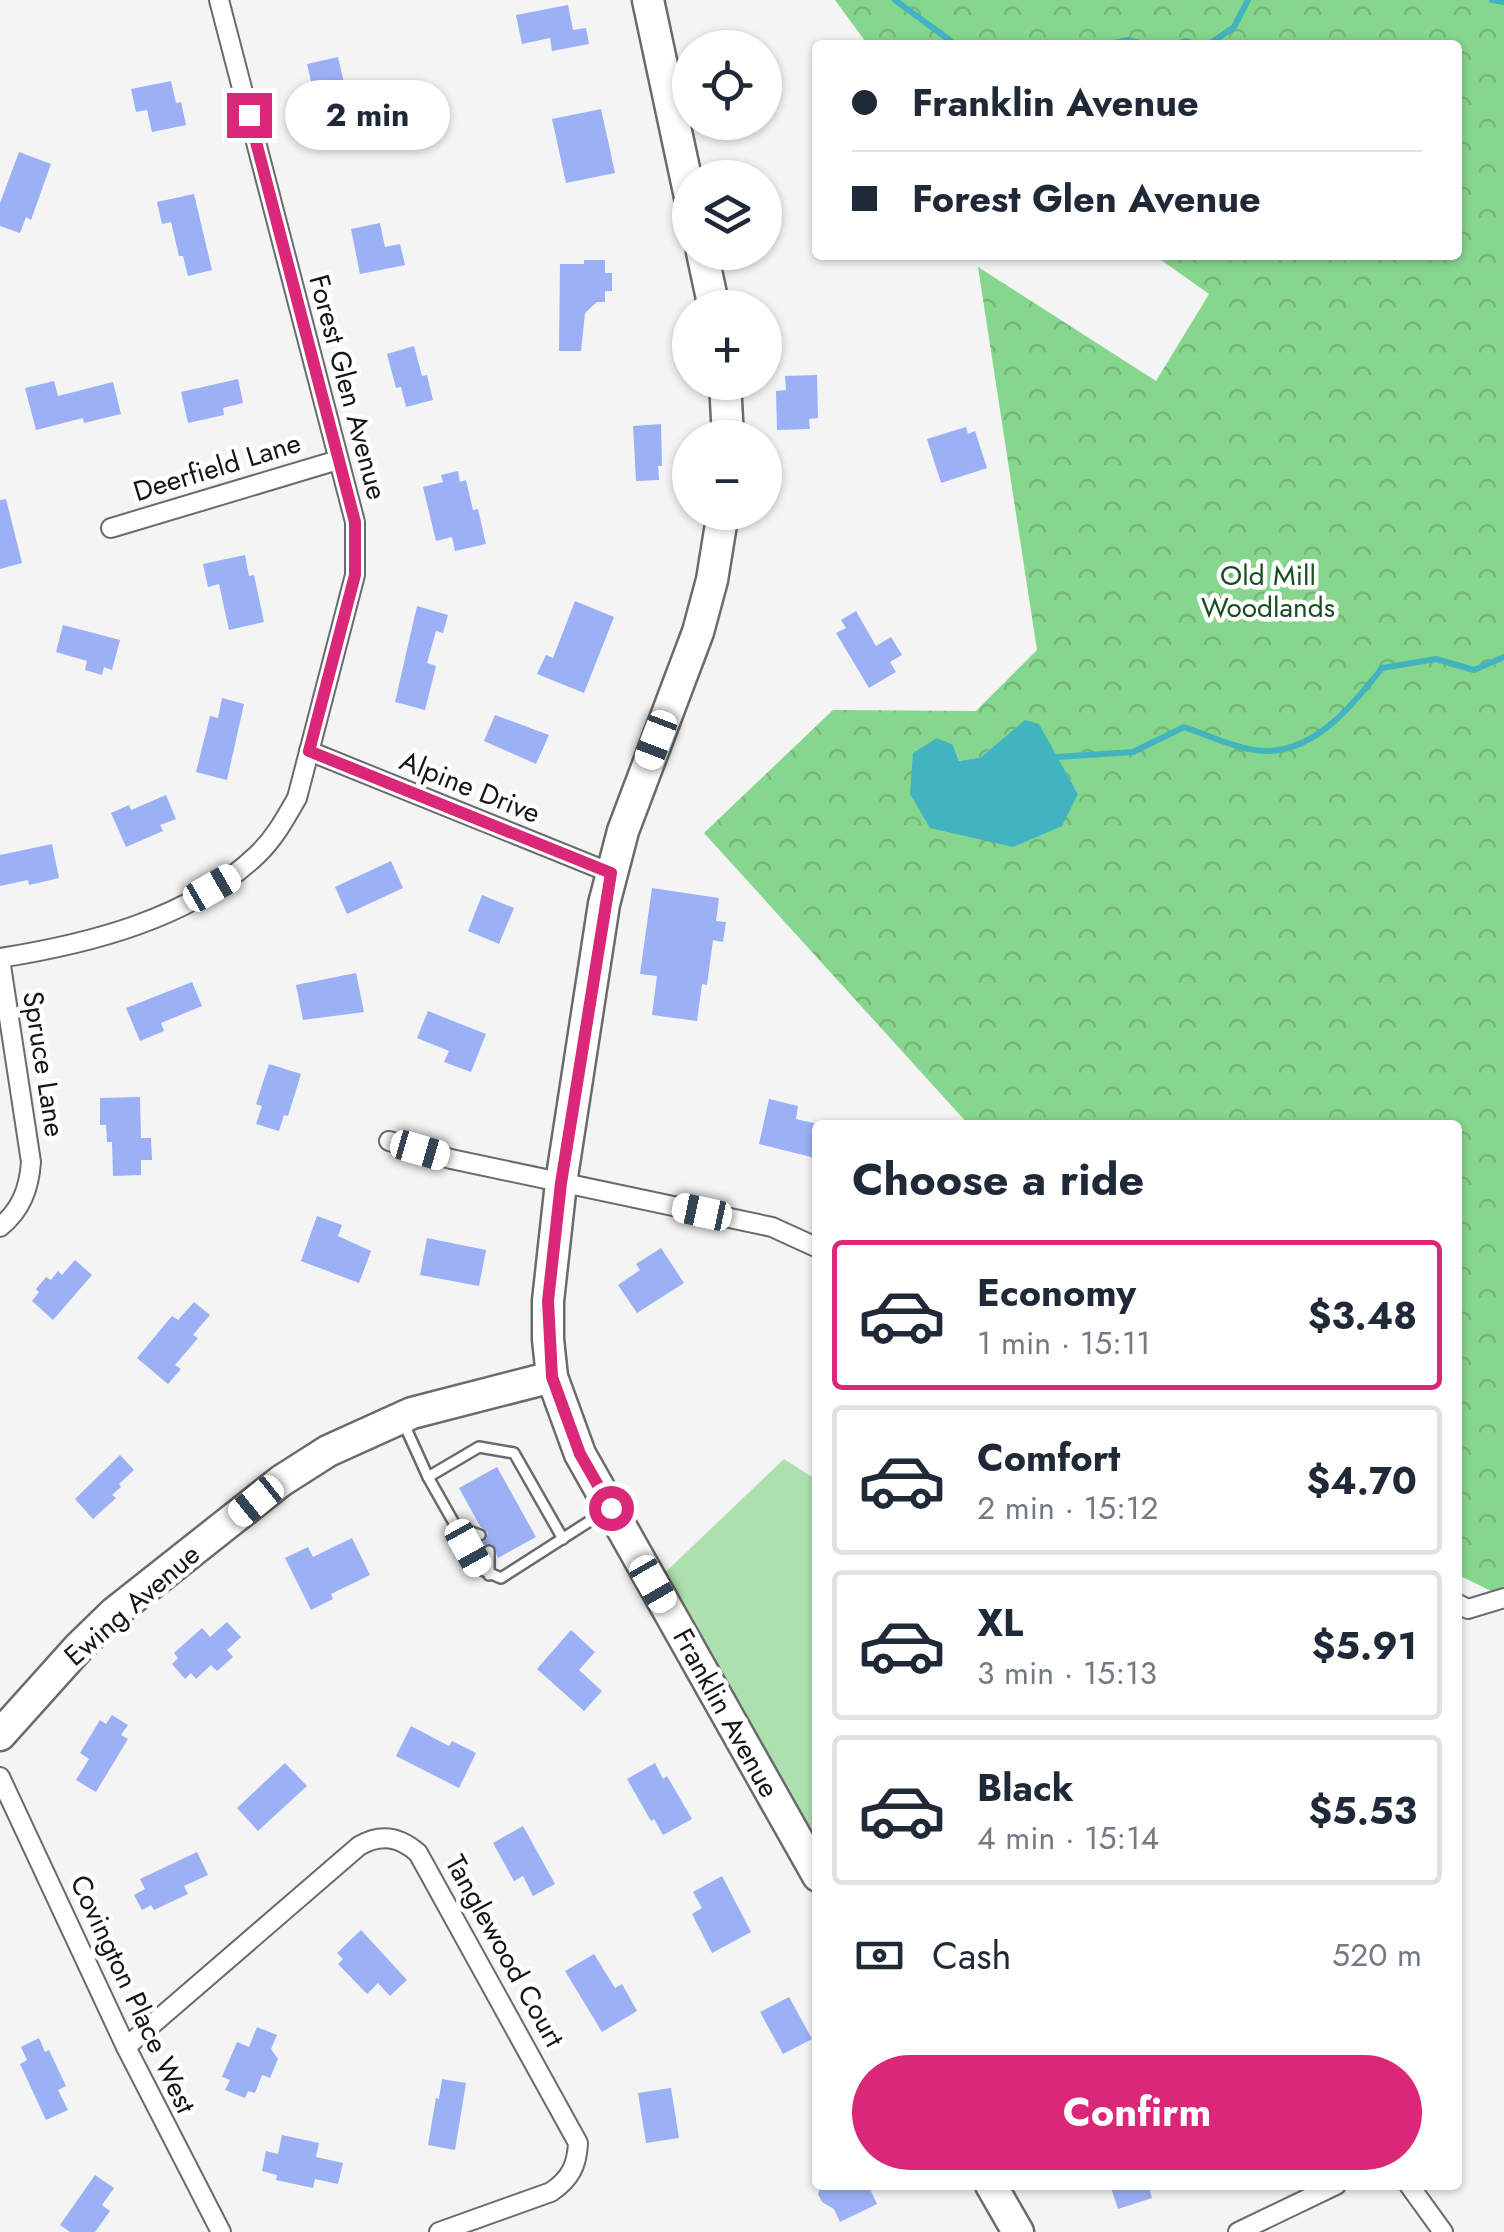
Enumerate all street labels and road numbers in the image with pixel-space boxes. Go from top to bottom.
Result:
street label: Forest Glen Avenue [298,270,398,504]
street label: Deerfield Lane [128,422,306,512]
street label: Alpine Drive [394,740,546,834]
street label: Spruce Lane [12,988,76,1140]
street label: Ewing Avenue [55,1534,209,1676]
street label: Franklin Avenue [663,1621,789,1805]
street label: Tanglewood Court [435,1848,575,2055]
street label: Covington Place West [60,1868,206,2120]

